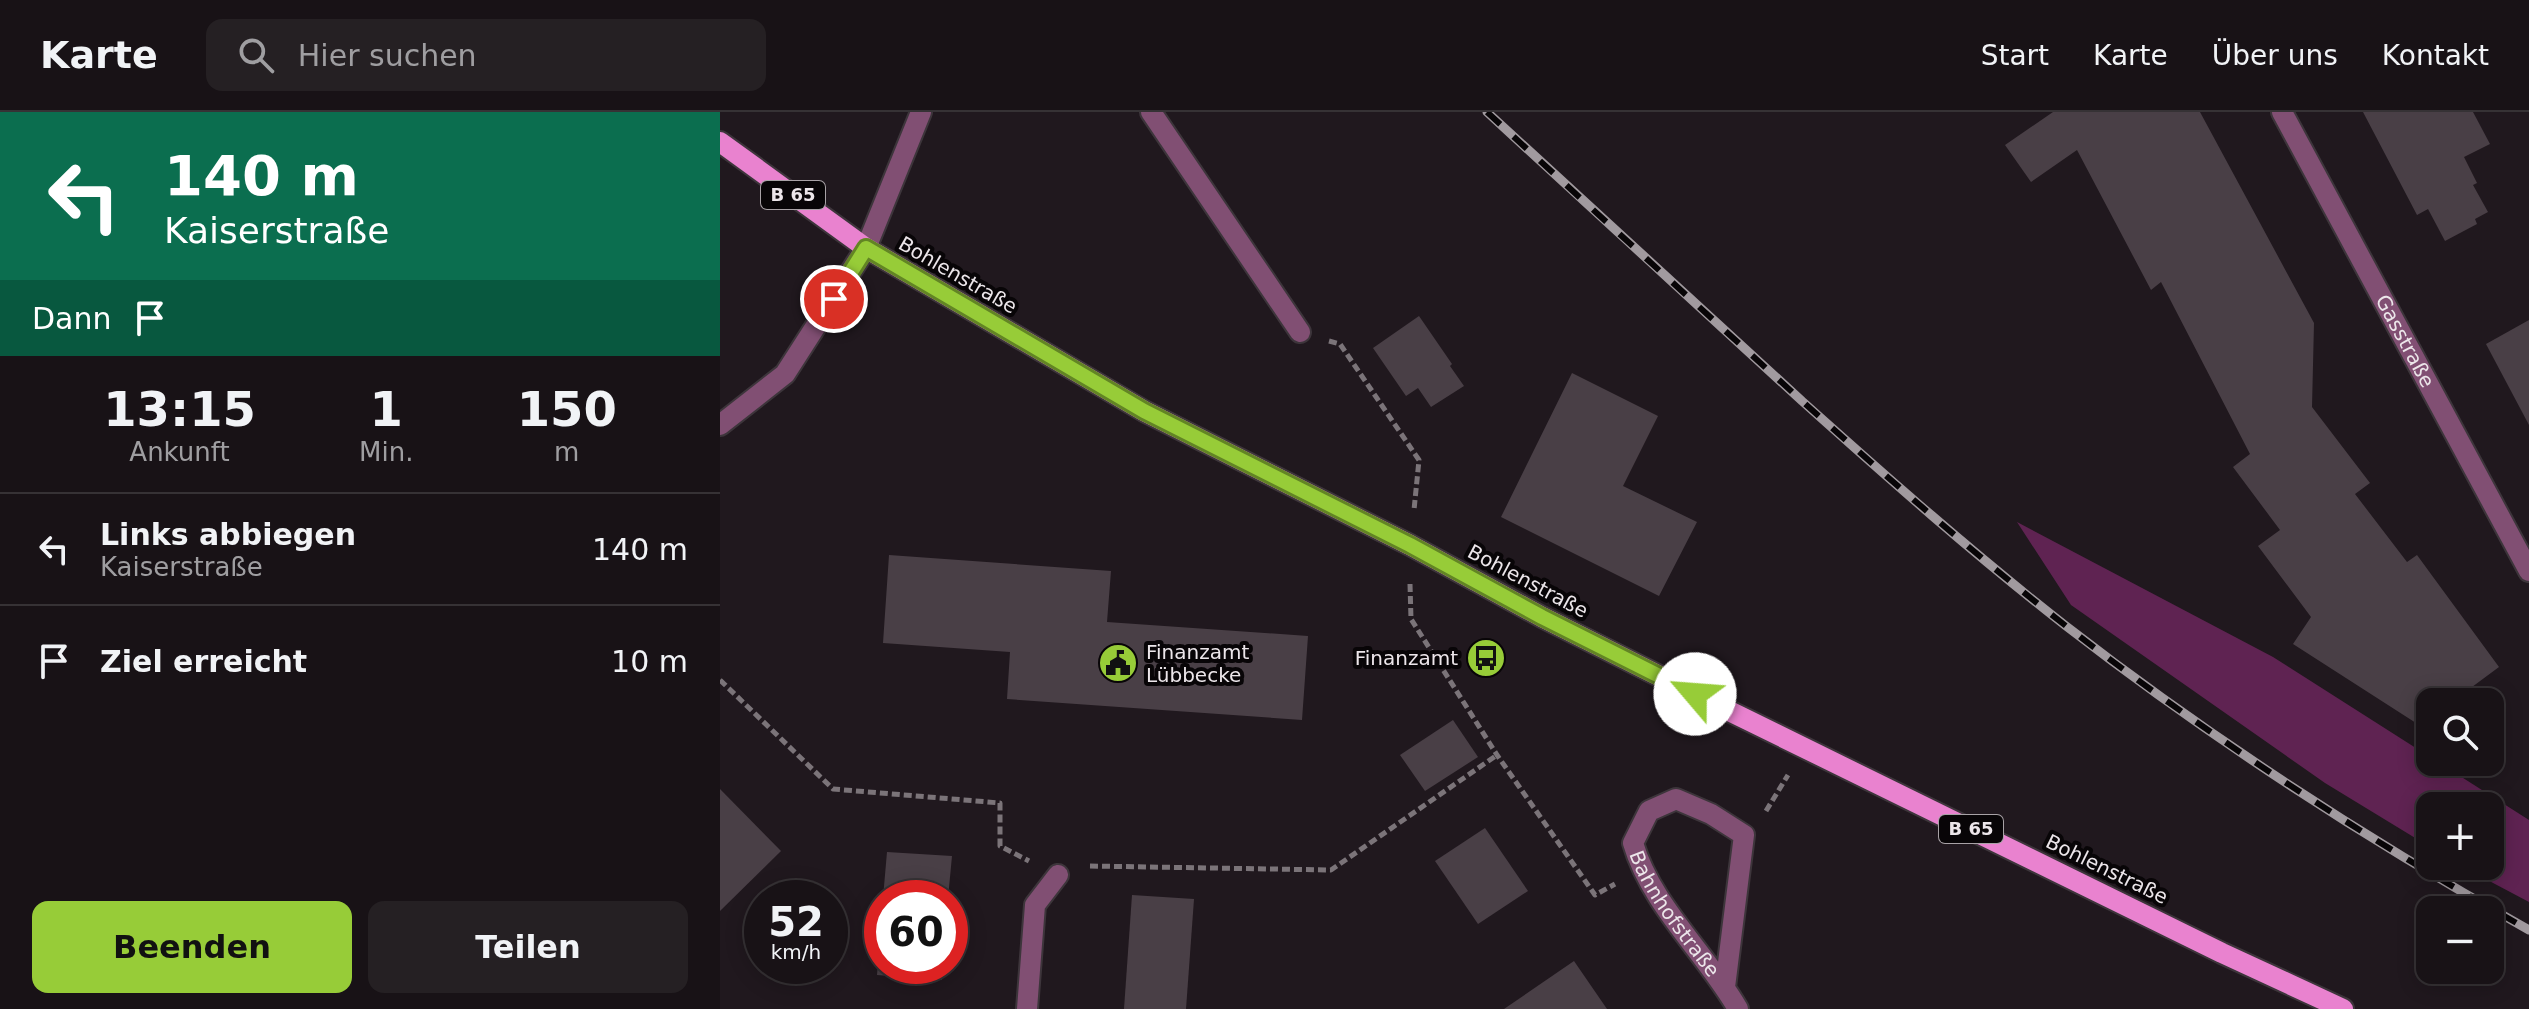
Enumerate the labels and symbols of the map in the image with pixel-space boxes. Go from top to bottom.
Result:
road number: B 65 [761,181,825,209]
street label: Bohlenstraße [894,231,1022,319]
pin [800,265,868,333]
street label: Gasstraße [2371,290,2440,391]
street label: Bohlenstraße [1464,539,1592,623]
bus stop icon: Finanzamt [1465,637,1507,679]
place label: Finanzamt Lübbecke [1146,640,1249,687]
public building icon: Finanzamt Lübbecke [1097,642,1139,684]
place label: Finanzamt [1355,646,1458,670]
position arrow [1653,652,1737,736]
road number: B 65 [1939,815,2003,843]
street label: Bohlenstraße [2042,829,2172,909]
street label: Bahnhofstraße [1624,847,1725,981]
speed limit sign: 60 [864,880,968,984]

